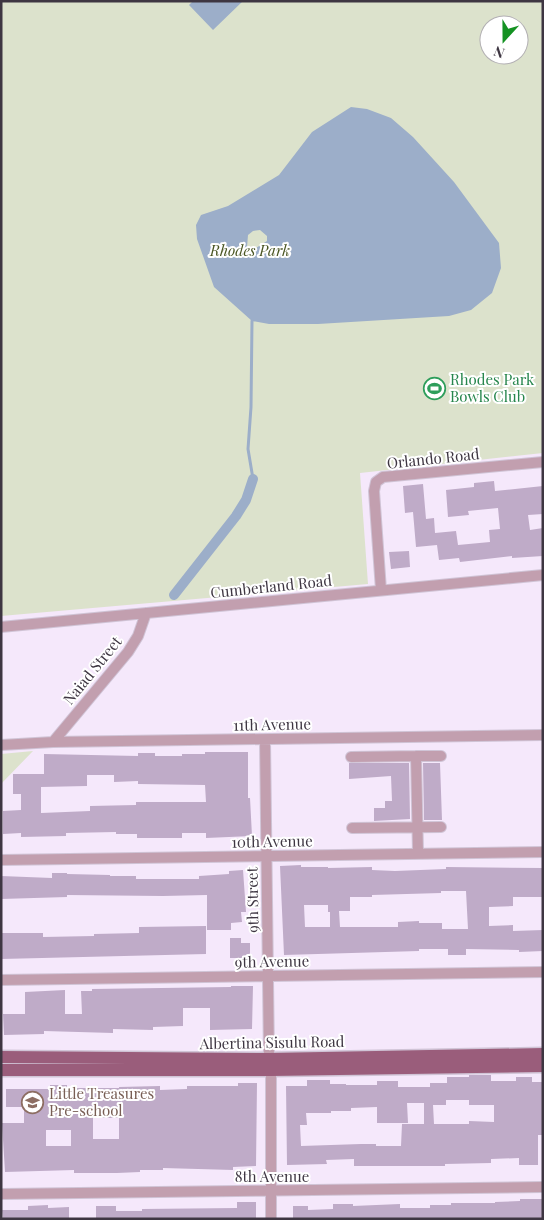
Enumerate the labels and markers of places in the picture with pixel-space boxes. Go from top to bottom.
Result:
place label: Rhodes Park Bowls Club [450,369,535,406]
sports icon: Rhodes Park Bowls Club [422,376,446,400]
place label: Little Treasures Pre-school [49,1083,154,1120]
school or university icon: Little Treasures Pre-school [21,1090,45,1114]

